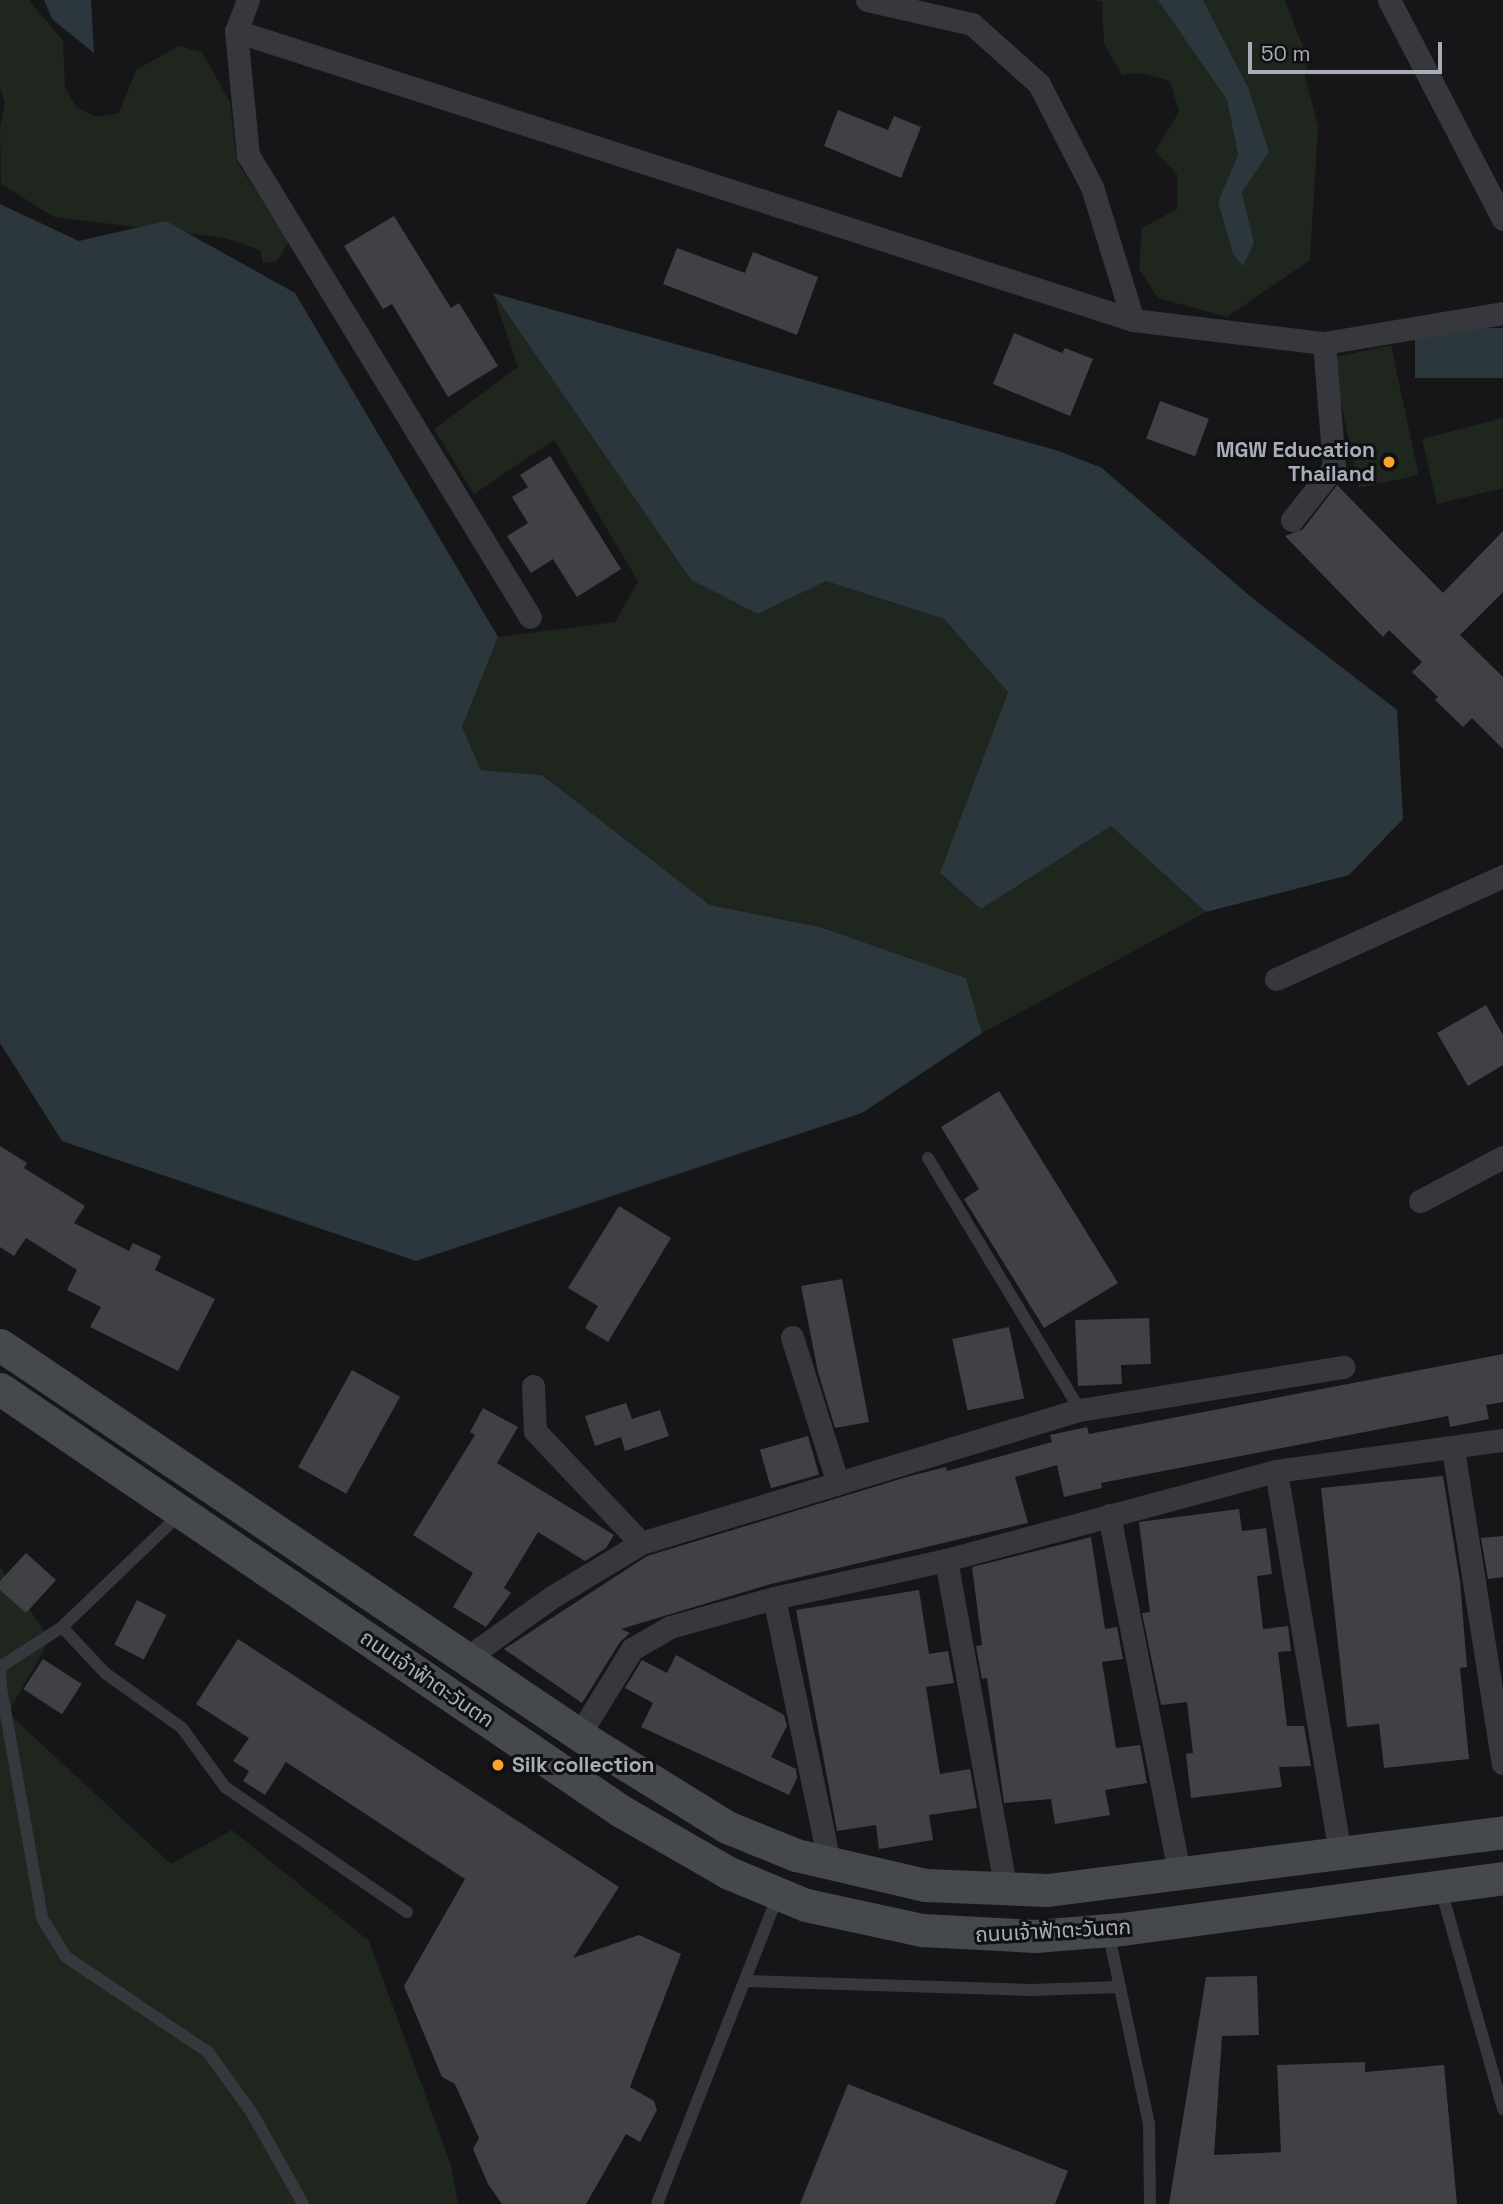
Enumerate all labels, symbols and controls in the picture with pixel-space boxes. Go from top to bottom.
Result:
scale bar [1251,28,1445,72]
text: 50 m [1261,40,1311,67]
place label: MGW Education Thailand [1216,437,1375,487]
marker: MGW Education Thailand [1381,454,1397,470]
street label: ถนนเจ้าฟ้าตะวันตก [355,1625,499,1733]
place label: Silk collection [512,1752,654,1778]
marker: Silk collection [490,1757,506,1773]
street label: ถนนเจ้าฟ้าตะวันตก [974,1914,1132,1948]

